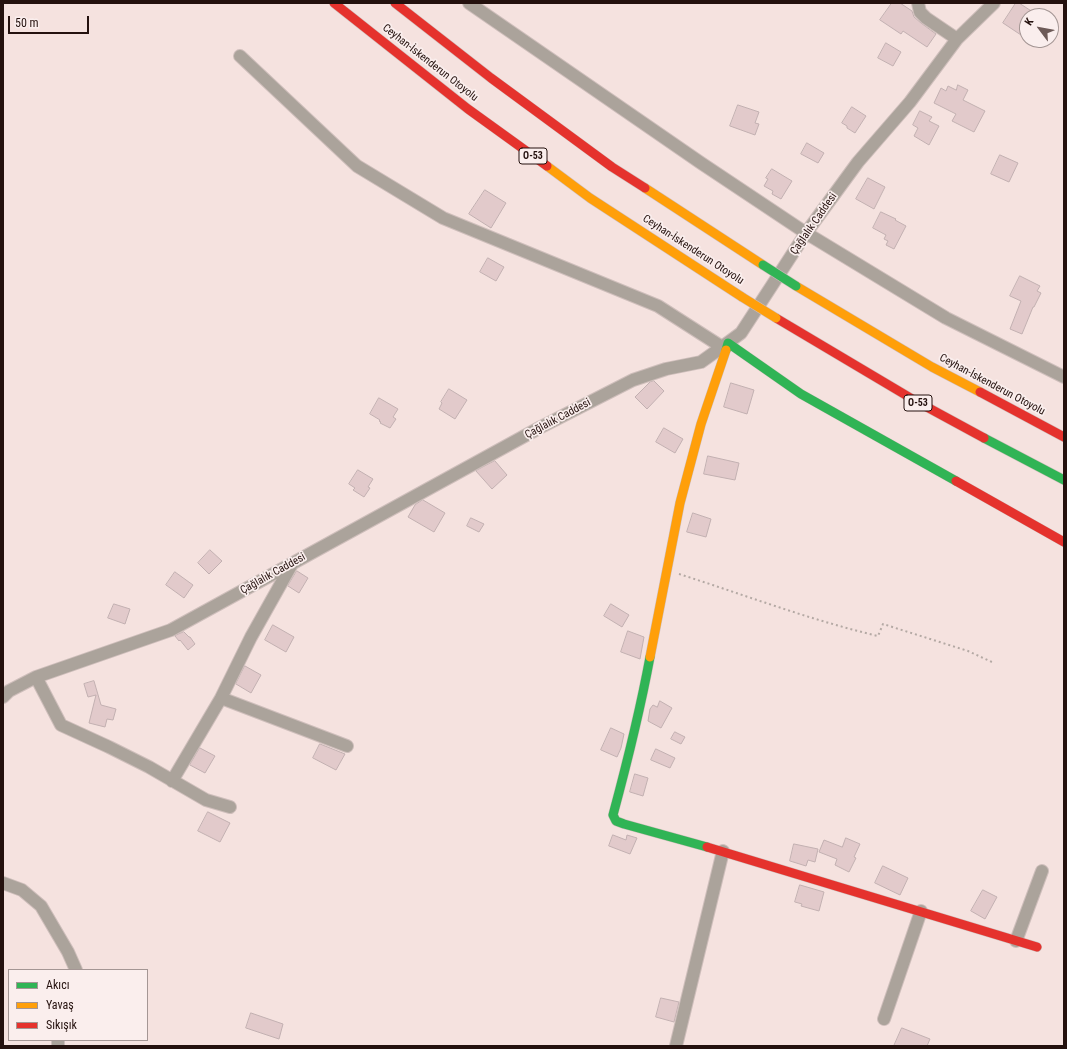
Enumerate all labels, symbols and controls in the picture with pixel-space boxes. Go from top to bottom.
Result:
scale bar [10,8,91,34]
north arrow [1019,8,1059,48]
text: 50 m [15,16,39,30]
text: K [1022,16,1036,28]
street label: Ceyhan-İskenderun Otoyolu [380,22,480,104]
road number: O-53 [519,148,547,164]
street label: Çağlalık Caddesi [788,191,840,257]
street label: Ceyhan-İskenderun Otoyolu [640,212,746,288]
street label: Ceyhan-İskenderun Otoyolu [937,352,1047,418]
road number: O-53 [904,395,932,411]
street label: Çağlalık Caddesi [523,396,593,442]
street label: Çağlalık Caddesi [238,551,308,597]
legend [8,969,148,1041]
text: Akıcı [46,978,70,992]
text: Yavaş [46,998,74,1012]
text: Sıkışık [46,1018,77,1032]

